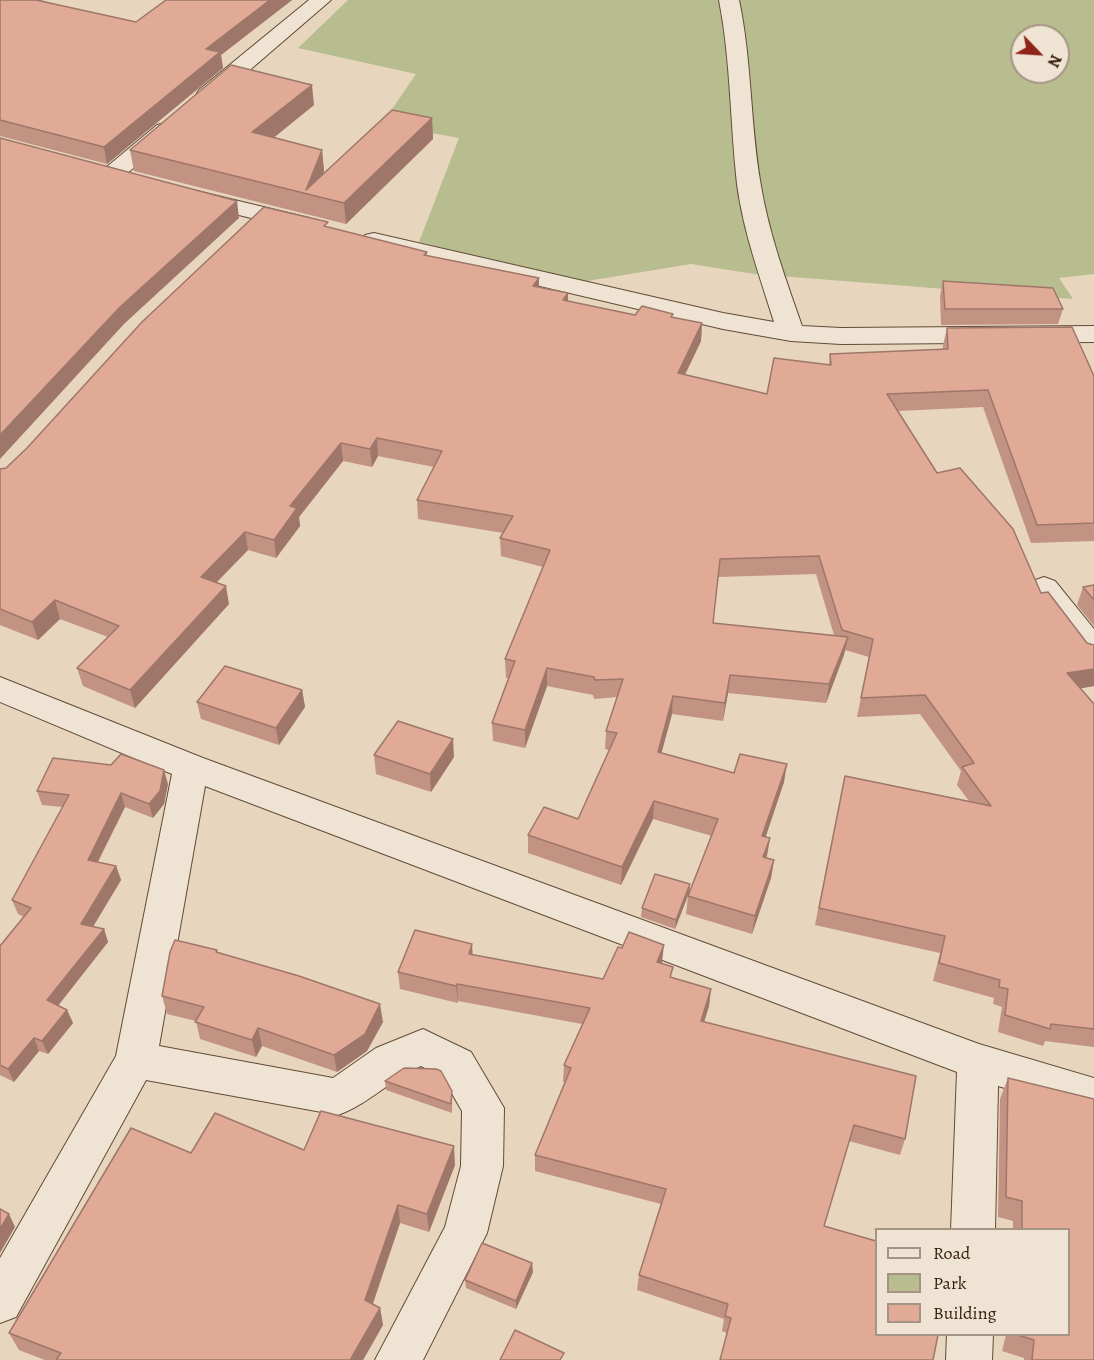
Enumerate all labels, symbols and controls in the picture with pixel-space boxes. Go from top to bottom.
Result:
north arrow [1010,24,1070,84]
text: N [1042,51,1067,71]
legend [875,1228,1070,1336]
text: Road [933,1241,970,1265]
text: Park [933,1271,967,1295]
text: Building [933,1301,997,1325]

